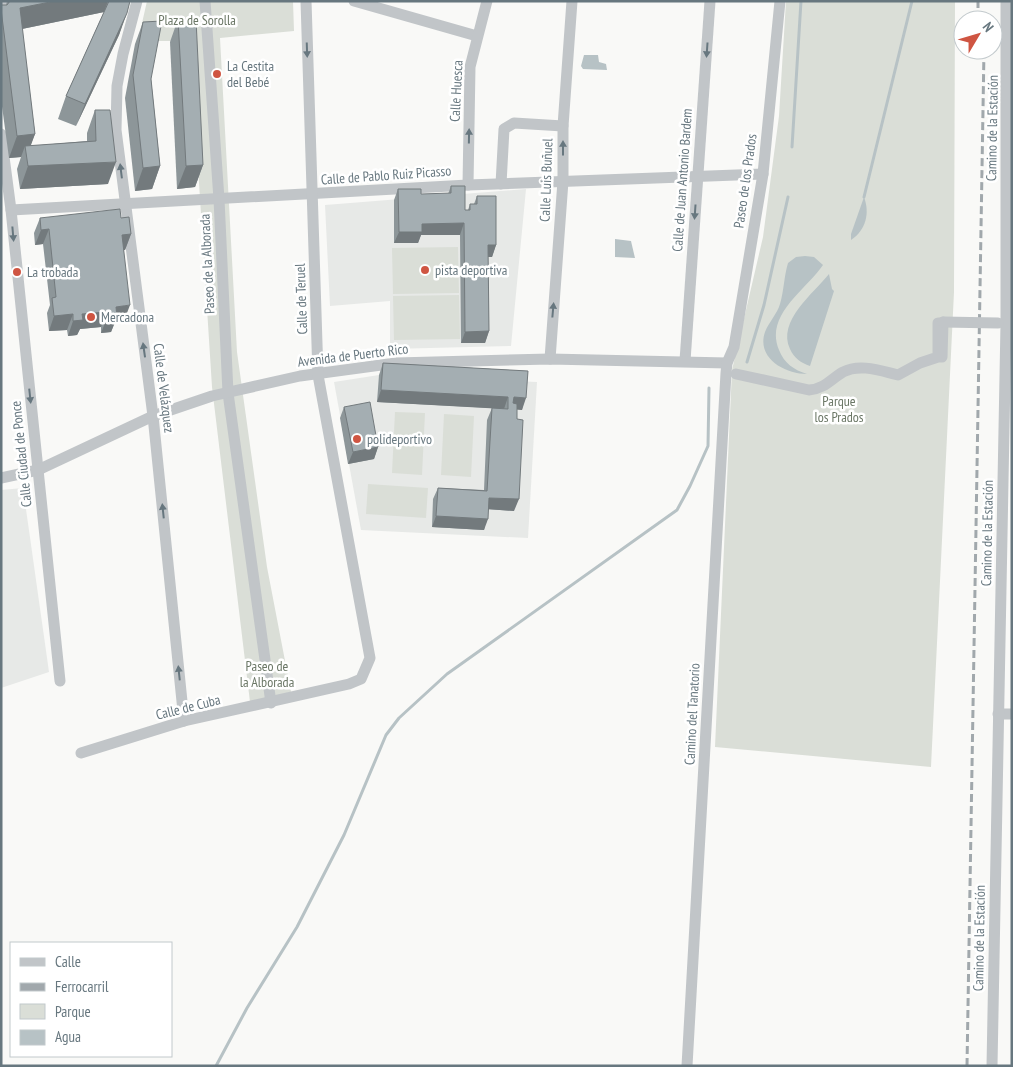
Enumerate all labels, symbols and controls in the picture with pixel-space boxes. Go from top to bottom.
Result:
north arrow [953,10,1003,60]
park label: Plaza de Sorolla [158,11,236,29]
text: N [979,18,998,36]
one-way arrow [303,42,311,58]
one-way arrow [702,42,710,58]
place label: La Cestita del Bebé [227,57,274,91]
street label: Calle Huesca [445,60,467,122]
marker: La Cestita del Bebé [211,68,223,80]
street label: Camino de la Estación [982,75,1002,181]
street label: Calle de Juan Antonio Bardem [668,108,696,252]
one-way arrow [465,128,473,144]
street label: Paseo de los Prados [729,132,761,229]
street label: Calle Luis Buñuel [536,137,556,222]
one-way arrow [559,140,567,156]
street label: Calle de Pablo Ruiz Picasso [320,161,452,189]
one-way arrow [117,163,125,179]
one-way arrow [691,204,699,220]
street label: Paseo de la Alborada [195,213,219,315]
one-way arrow [10,226,18,242]
place label: pista deportiva [435,261,507,279]
street label: Calle de Teruel [291,262,311,335]
place label: La trobada [27,263,78,281]
marker: pista deportiva [419,264,431,276]
marker: La trobada [11,266,23,278]
one-way arrow [550,302,558,318]
place label: Mercadona [101,308,154,326]
marker: Mercadona [85,311,97,323]
street label: Avenida de Puerto Rico [297,339,409,371]
one-way arrow [140,341,148,357]
street label: Calle de Velázquez [150,342,178,434]
one-way arrow [26,388,34,404]
park label: Parque los Prados [814,392,864,426]
street label: Calle Ciudad de Ponce [6,400,36,508]
place label: polideportivo [367,430,432,448]
marker: polideportivo [351,433,363,445]
street label: Camino de la Estación [977,480,997,586]
one-way arrow [159,503,167,519]
park label: Paseo de la Alborada [240,657,294,691]
street label: Camino del Tanatorio [680,663,704,765]
one-way arrow [175,664,183,680]
street label: Calle de Cuba [154,690,222,724]
street label: Camino de la Estación [969,885,989,991]
legend [10,942,172,1057]
text: Calle [55,952,81,971]
text: Ferrocarril [55,977,109,996]
text: Parque [55,1002,91,1021]
text: Agua [55,1027,81,1046]

